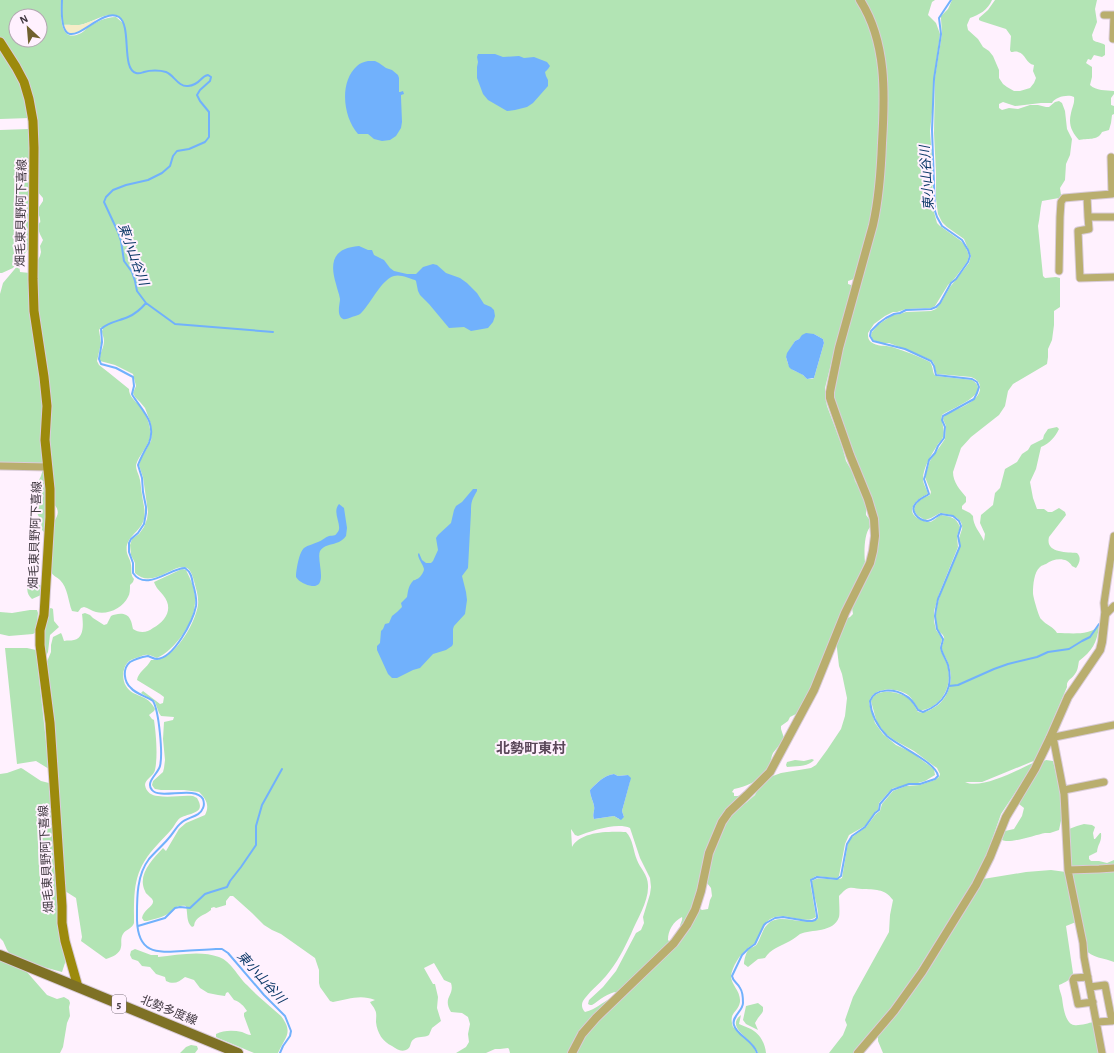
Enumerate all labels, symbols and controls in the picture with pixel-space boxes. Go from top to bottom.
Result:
north arrow [8,8,48,48]
text: N [18,13,30,26]
water label: 東小山谷川 [918,143,936,211]
street label: 畑毛東貝野阿下喜線 [13,159,28,267]
water label: 東小山谷川 [115,221,151,289]
street label: 畑毛東貝野阿下喜線 [26,481,43,589]
district label: 北勢町東村 [496,740,566,756]
street label: 畑毛東貝野阿下喜線 [36,805,55,913]
water label: 東小山谷川 [234,949,290,1008]
street label: 北勢多度線 [139,992,199,1027]
road number: 5 [112,995,126,1013]

